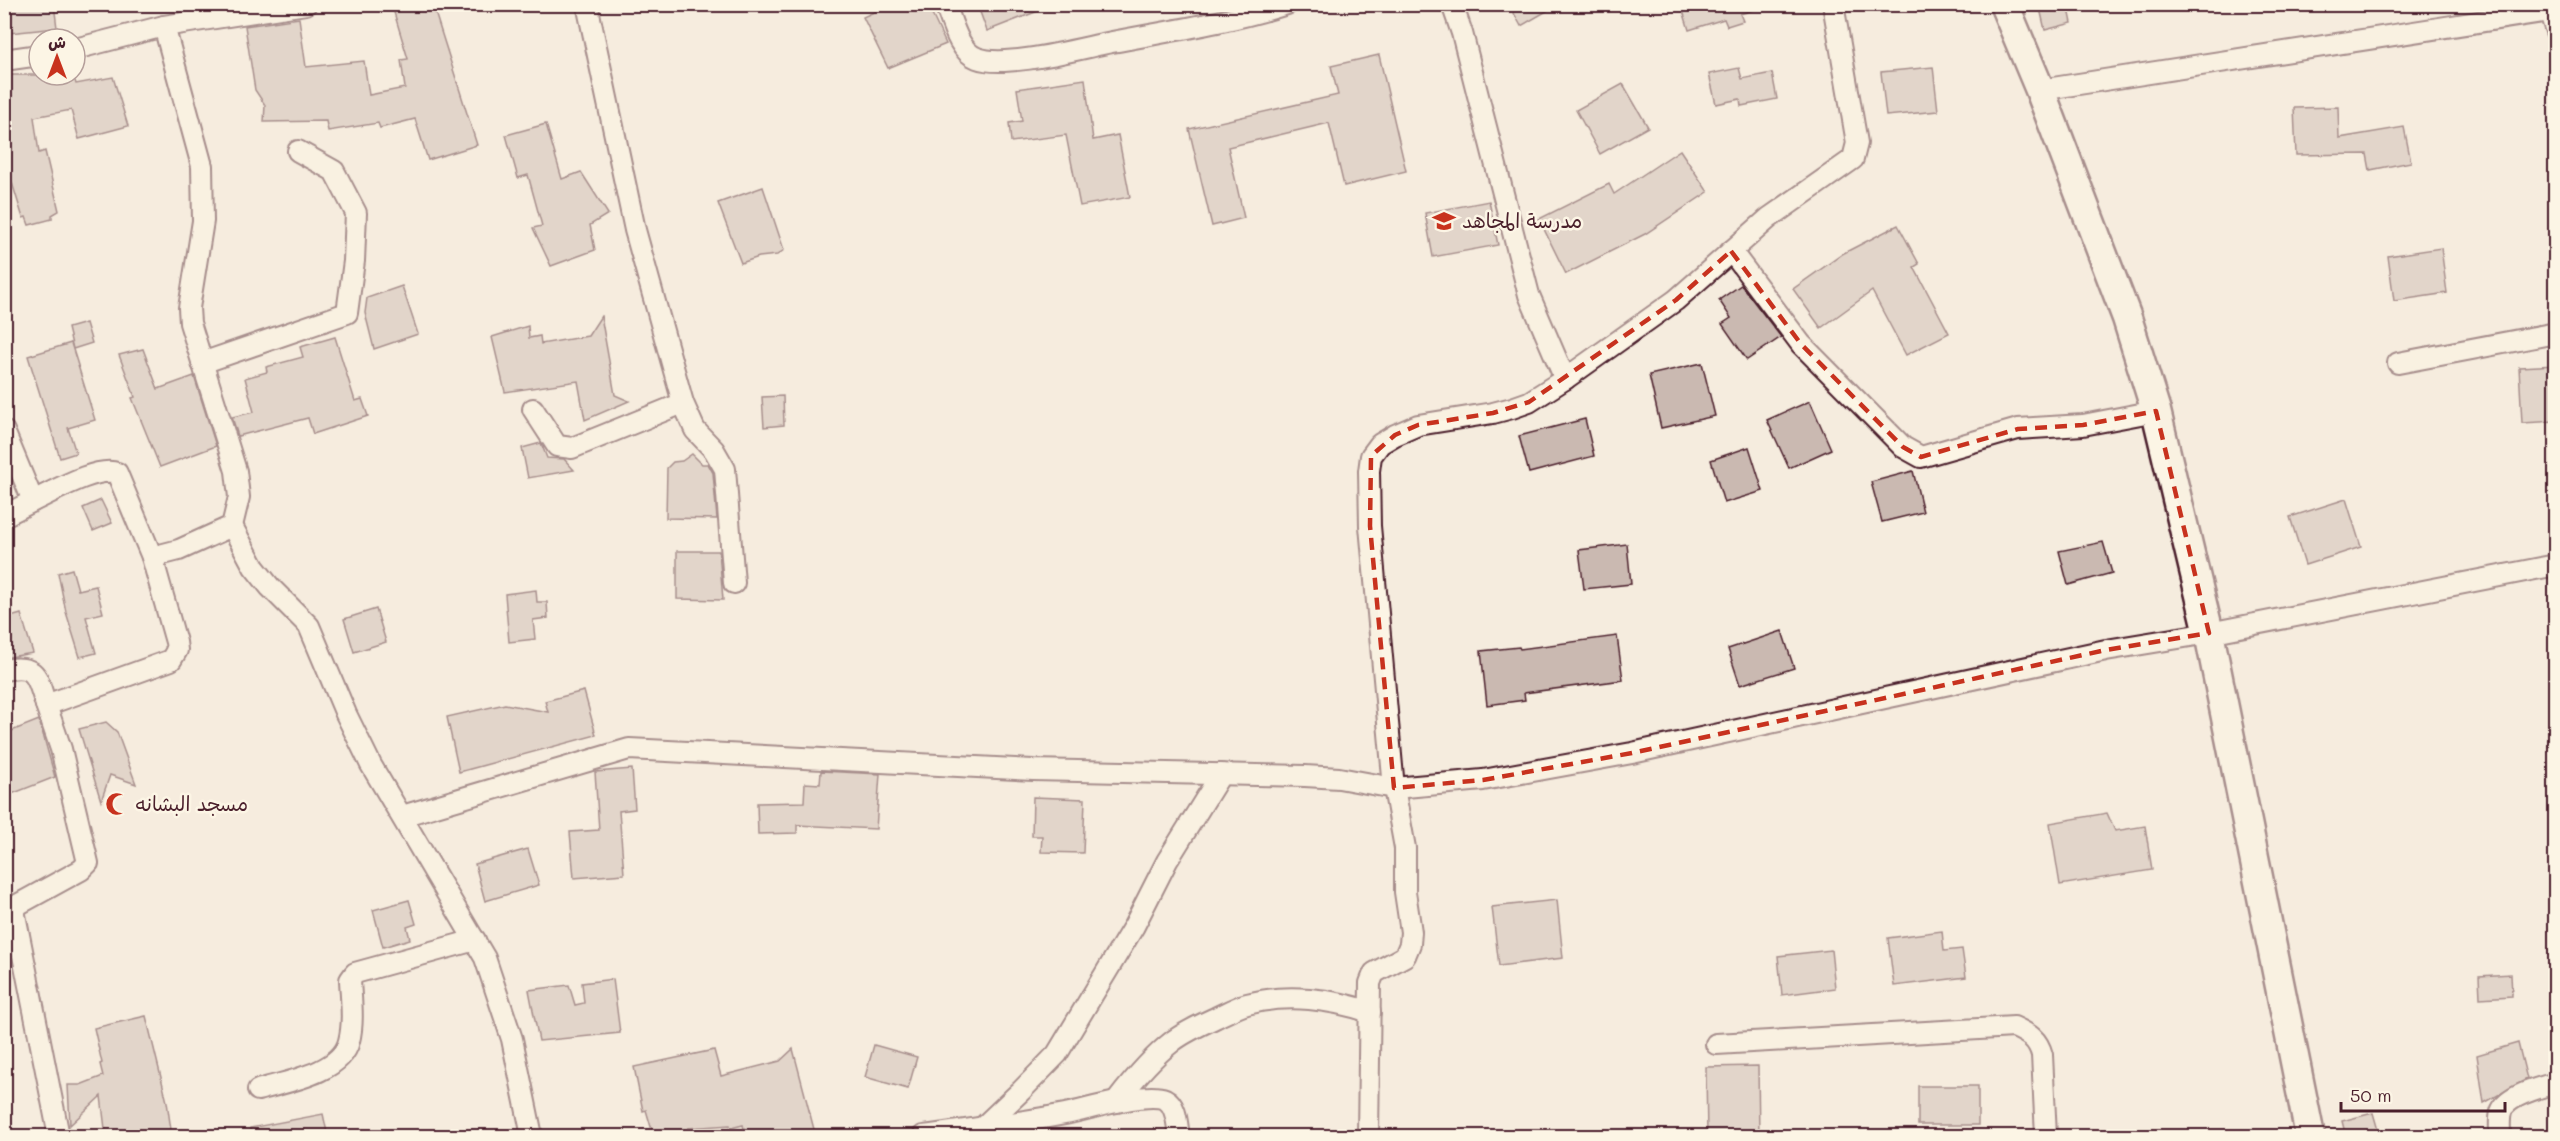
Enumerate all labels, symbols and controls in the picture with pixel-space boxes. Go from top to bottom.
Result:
north arrow [27,27,87,87]
text: ش [48,31,66,52]
place label: مدرسة المجاهد [1462,207,1582,233]
school or university icon: مدرسة المجاهد [1431,208,1457,234]
place label: مسجد البشانه [135,790,248,816]
mosque icon: مسجد البشانه [104,791,130,817]
scale bar [2341,1075,2504,1113]
text: 50 m [2350,1083,2392,1107]

